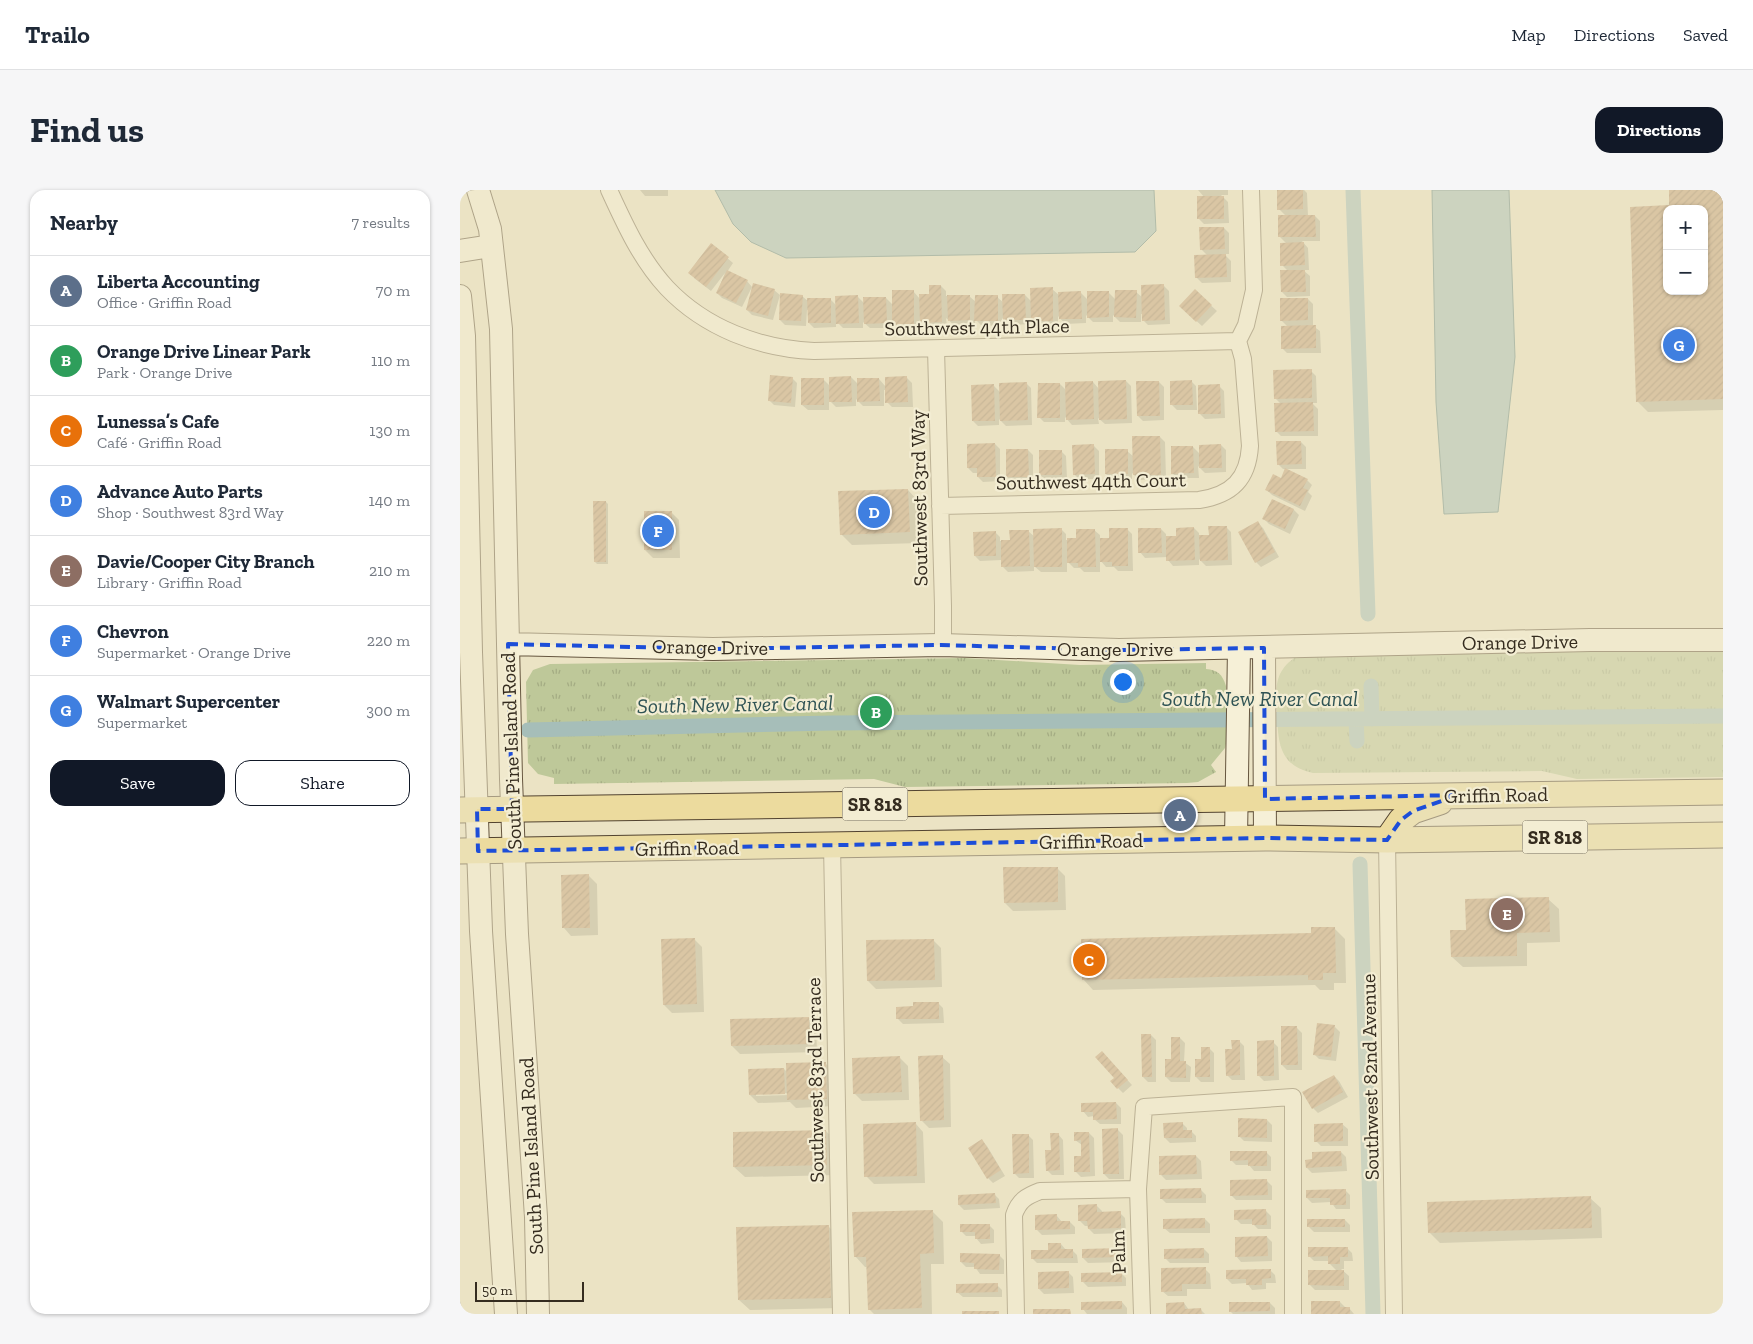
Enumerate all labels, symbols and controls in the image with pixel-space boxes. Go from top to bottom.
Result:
text: Trailo [25,20,90,49]
text: Map [1511,24,1546,46]
text: Directions [1574,24,1655,46]
text: Saved [1683,24,1728,46]
button: Directions [1595,107,1723,153]
text: Find us [30,109,144,151]
map controls [1663,205,1708,295]
button: + [1663,205,1708,250]
text: Nearby [50,210,118,235]
text: 7 results [351,213,410,232]
button: − [1663,250,1708,295]
text: Liberta Accounting [97,270,260,293]
text: A [61,281,72,300]
text: 70 m [376,281,410,300]
text: Office · Griffin Road [97,293,232,312]
street label: Southwest 44th Place [884,313,1070,341]
pin: G [1663,326,1695,364]
text: Orange Drive Linear Park [97,340,310,363]
text: B [61,351,71,370]
text: 110 m [371,351,410,370]
text: Park · Orange Drive [97,363,232,382]
street label: Southwest 83rd Way [905,409,933,587]
text: Lunessa’s Cafe [97,410,219,433]
text: C [61,421,71,440]
text: 130 m [369,421,410,440]
text: Café · Griffin Road [97,433,222,452]
street label: Southwest 44th Court [996,467,1187,495]
text: Advance Auto Parts [97,480,263,503]
text: D [60,491,72,510]
text: 140 m [369,491,410,510]
pin: D [858,493,890,531]
text: Shop · Southwest 83rd Way [97,503,284,522]
pin: F [642,512,674,550]
text: Davie/Cooper City Branch [97,550,315,573]
text: E [61,561,71,580]
text: 210 m [369,561,410,580]
text: Library · Griffin Road [97,573,242,592]
text: Chevron [97,620,169,643]
street label: Orange Drive [1462,629,1578,655]
text: F [61,631,71,650]
text: 220 m [367,631,410,650]
street label: Orange Drive [652,634,768,660]
street label: Orange Drive [1057,637,1173,661]
text: Supermarket · Orange Drive [97,643,291,662]
street label: South Pine Island Road [496,652,526,850]
your location [1110,669,1136,695]
water label: South New River Canal [1162,686,1358,711]
text: Walmart Supercenter [97,690,280,713]
water label: South New River Canal [637,690,833,718]
pin: B [860,693,892,731]
text: G [61,701,71,720]
text: 300 m [366,701,410,720]
text: Supermarket [97,713,187,732]
button: Save [50,760,225,806]
button: Share [235,760,410,806]
street label: Griffin Road [1444,782,1548,808]
road number: SR 818 [842,788,908,820]
pin: A [1164,796,1196,834]
road number: SR 818 [1522,820,1588,854]
street label: Griffin Road [1039,828,1143,854]
street label: Griffin Road [635,835,739,861]
pin: E [1491,895,1523,933]
pin: C [1073,941,1105,979]
street label: Southwest 82nd Avenue [1356,974,1384,1180]
street label: Southwest 83rd Terrace [801,977,829,1183]
street label: South Pine Island Road [514,1057,548,1255]
street label: Palm [1105,1229,1131,1274]
scale bar [475,1279,584,1302]
text: 50 m [482,1282,513,1299]

